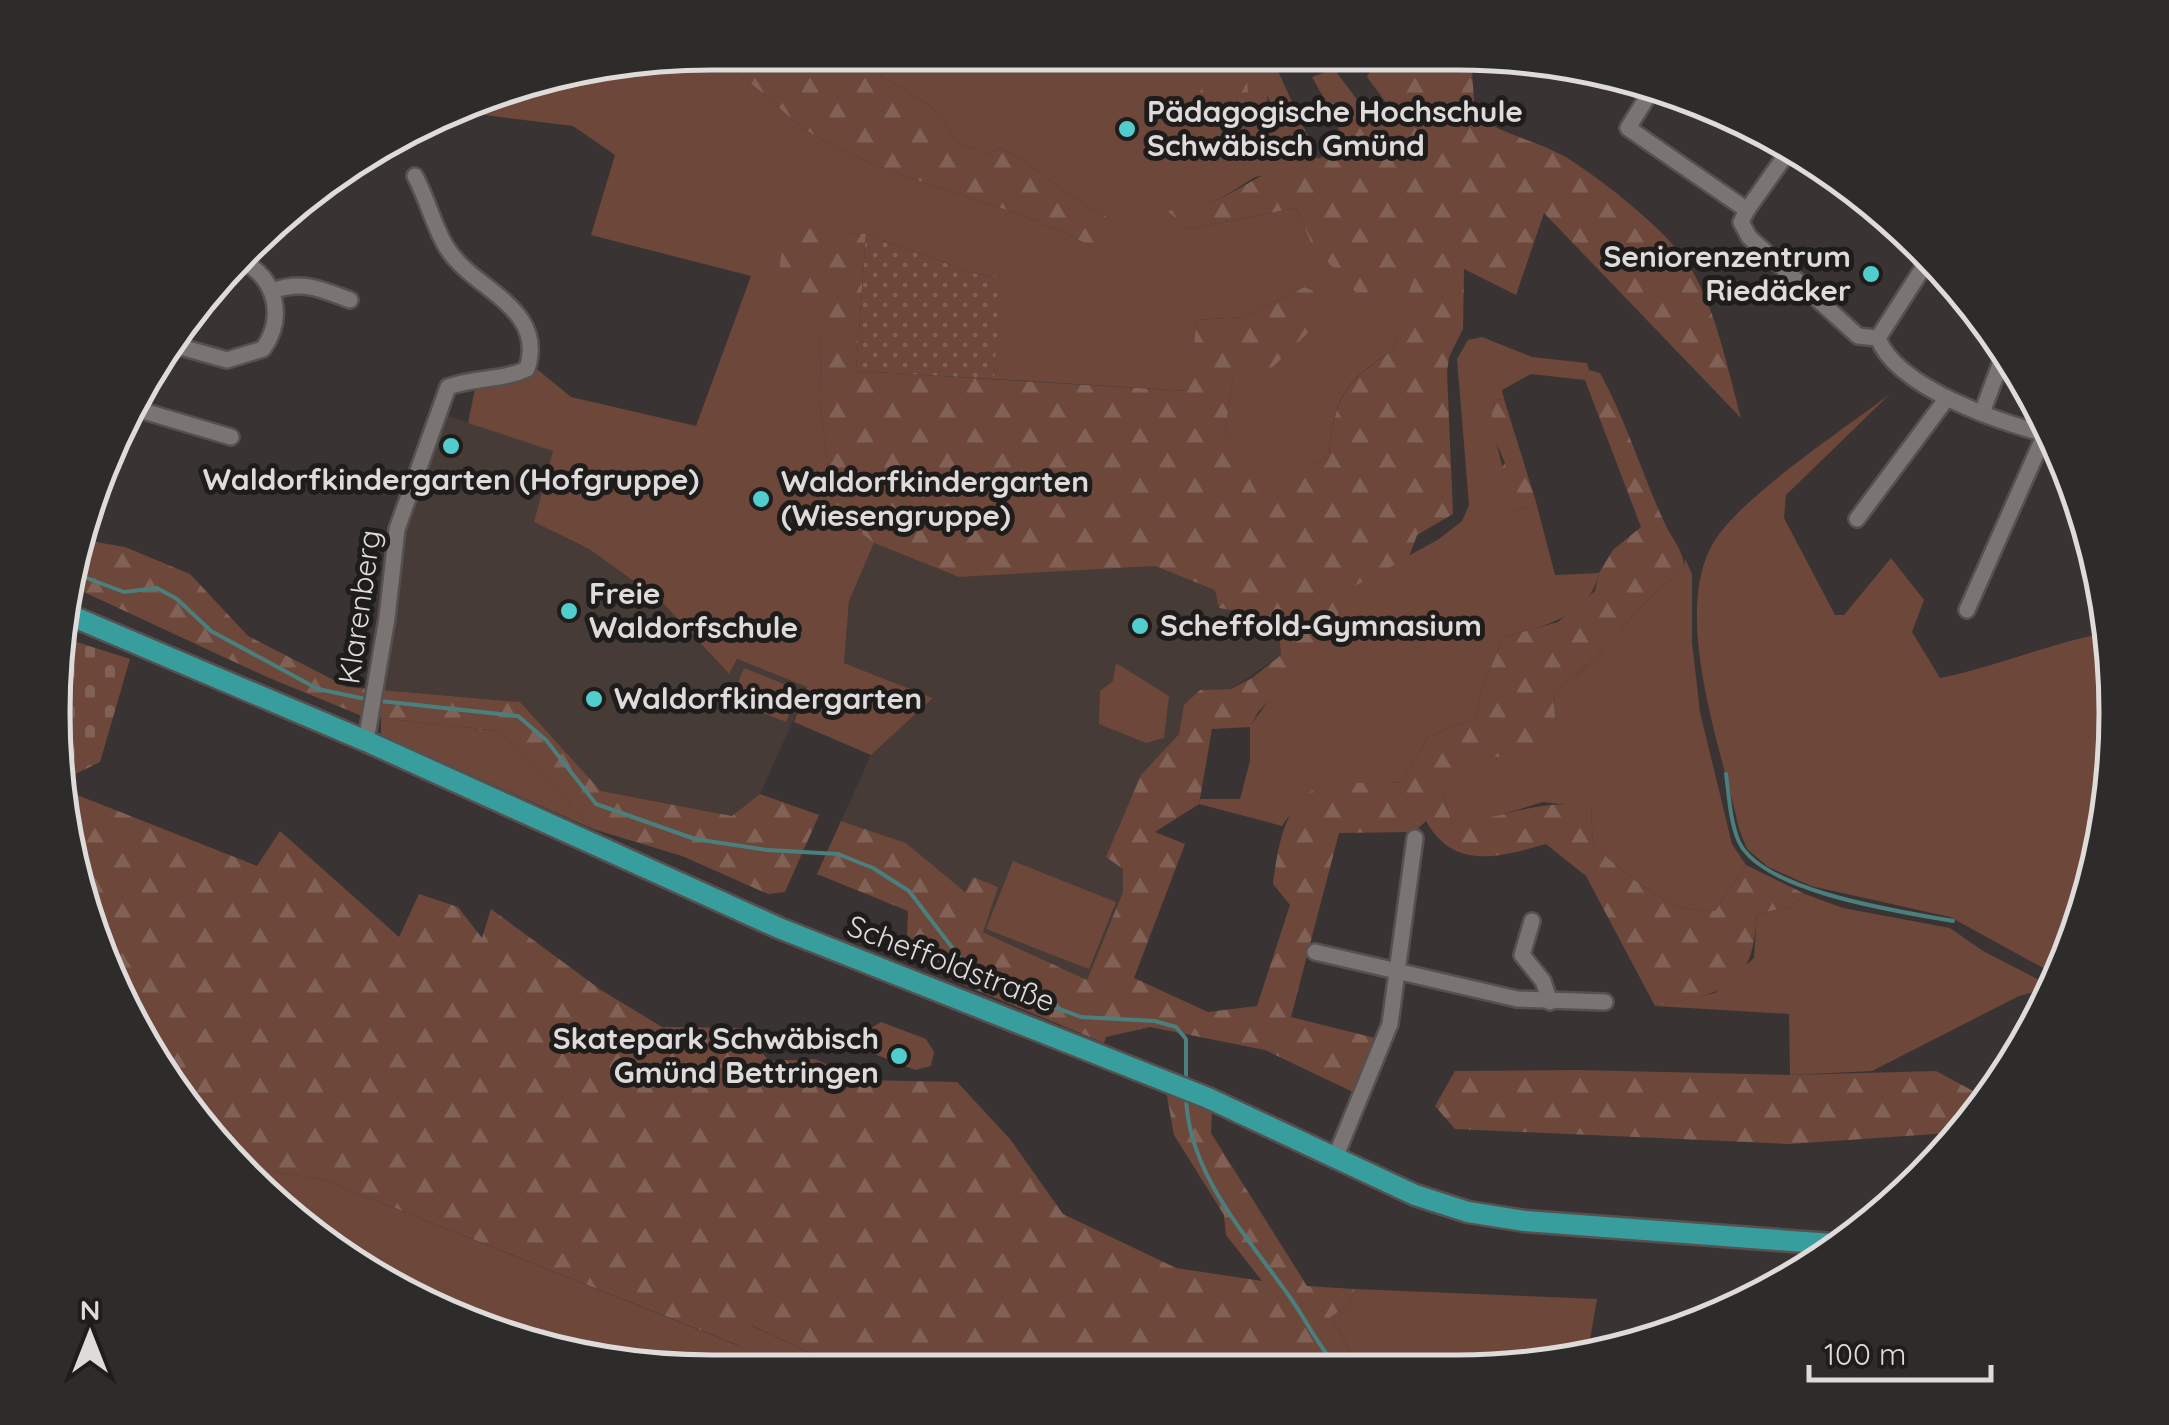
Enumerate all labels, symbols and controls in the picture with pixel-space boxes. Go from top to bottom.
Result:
place label: Pädagogische Hochschule Schwäbisch Gmünd [1147,92,1523,164]
marker: Pädagogische Hochschule Schwäbisch Gmünd [1116,118,1138,140]
place label: Seniorenzentrum Riedäcker [1603,237,1851,309]
marker: Seniorenzentrum Riedäcker [1860,263,1882,285]
marker: Waldorfkindergarten (Hofgruppe) [440,435,462,457]
place label: Waldorfkindergarten (Hofgruppe) [203,460,699,498]
place label: Waldorfkindergarten (Wiesengruppe) [781,462,1089,534]
marker: Waldorfkindergarten (Wiesengruppe) [750,488,772,510]
street label: Klarenberg [329,527,389,686]
place label: Freie Waldorfschule [589,574,798,646]
marker: Freie Waldorfschule [558,600,580,622]
place label: Scheffold-Gymnasium [1160,606,1482,644]
marker: Scheffold-Gymnasium [1129,615,1151,637]
place label: Waldorfkindergarten [614,679,922,717]
marker: Waldorfkindergarten [583,688,605,710]
street label: Scheffoldstraße [842,906,1061,1020]
place label: Skatepark Schwäbisch Gmünd Bettringen [553,1019,879,1091]
marker: Skatepark Schwäbisch Gmünd Bettringen [888,1045,910,1067]
north arrow [40,1285,140,1385]
text: N [80,1292,100,1327]
scale bar [1809,1320,1992,1382]
text: 100 m [1824,1335,1906,1373]

